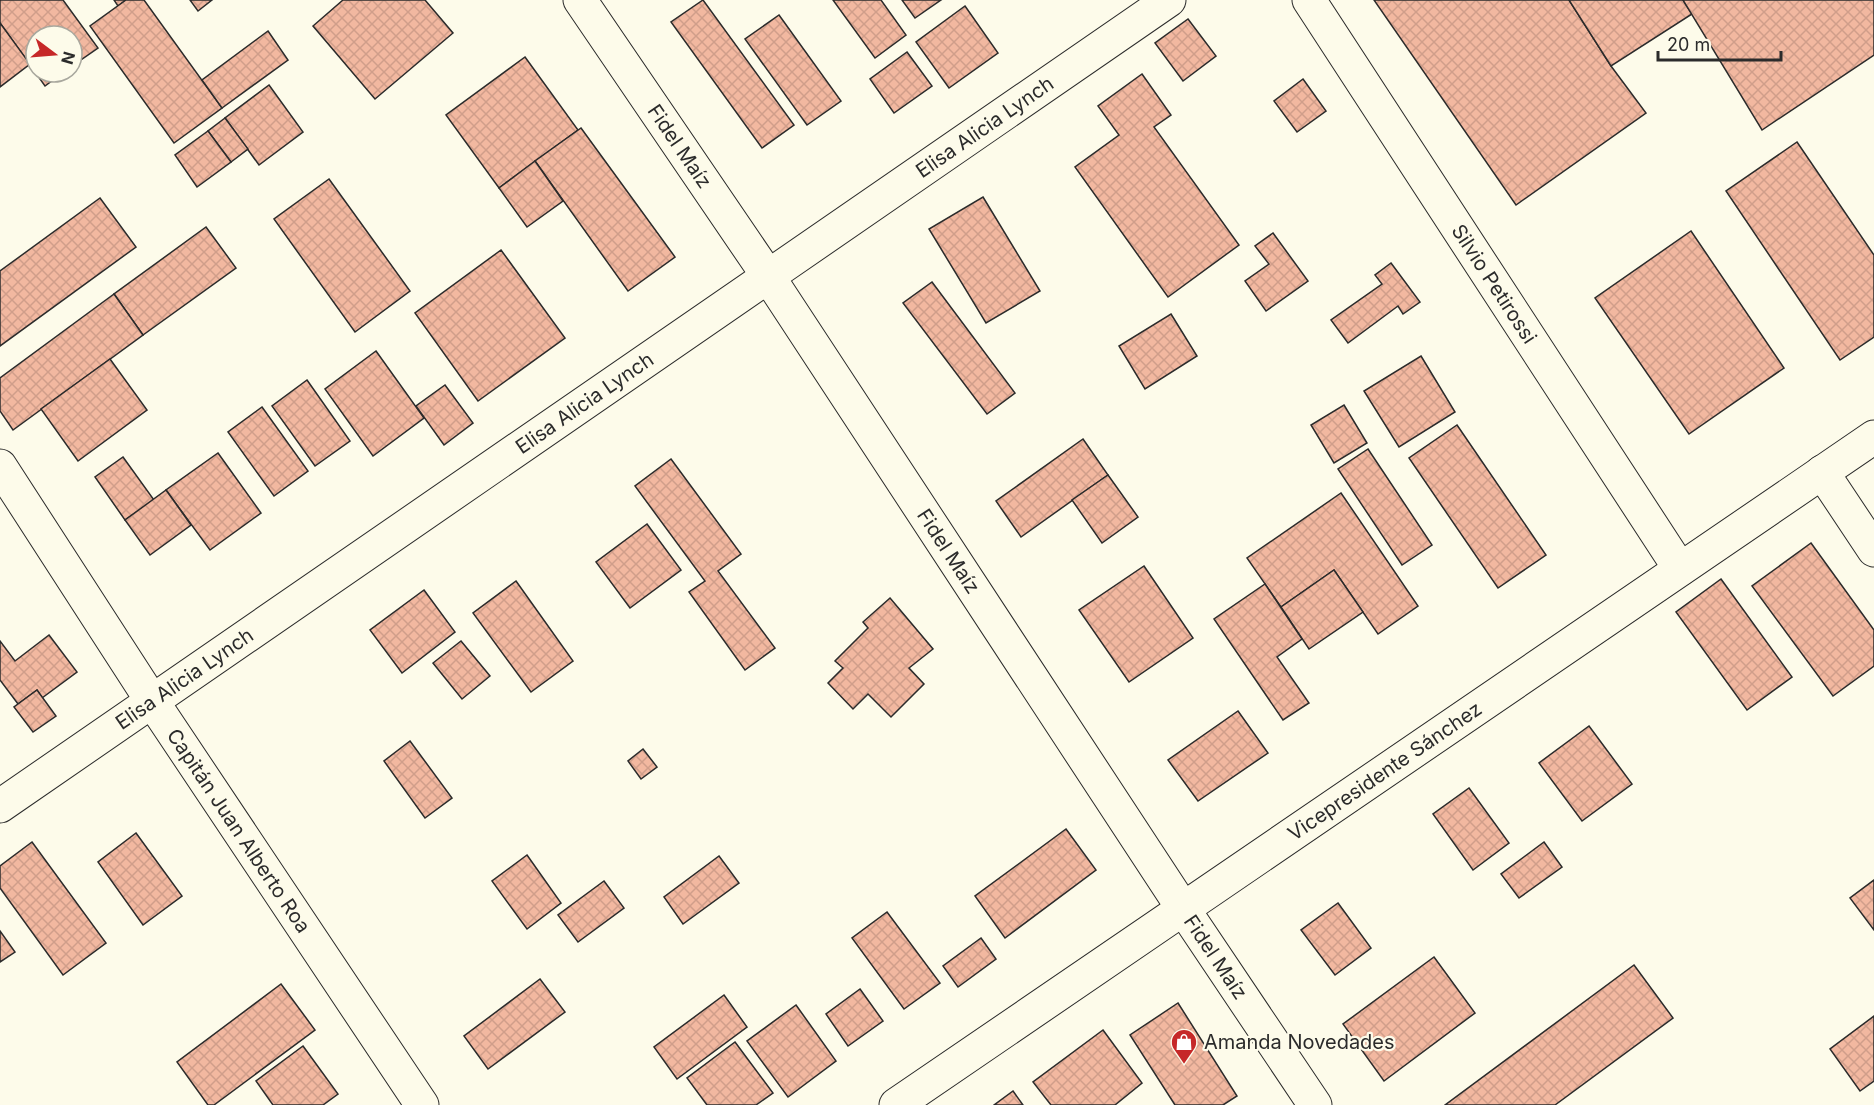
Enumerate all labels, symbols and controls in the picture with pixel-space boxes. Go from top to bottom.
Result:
north arrow [24,24,84,84]
scale bar [1658,24,1781,62]
text: 20 m [1667,34,1710,55]
text: N [57,50,80,67]
street label: Elisa Alicia Lynch [911,71,1058,183]
street label: Fidel Maíz [643,100,717,193]
street label: Silvio Petirossi [1447,220,1542,348]
street label: Elisa Alicia Lynch [511,347,658,459]
street label: Fidel Maíz [912,504,985,598]
street label: Elisa Alicia Lynch [111,623,258,735]
street label: Vicepresidente Sánchez [1283,697,1486,846]
street label: Capitán Juan Alberto Roa [162,724,316,937]
street label: Fidel Maíz [1179,910,1252,1004]
shop icon: Amanda Novedades [1169,1027,1199,1065]
place label: Amanda Novedades [1204,1030,1395,1054]

